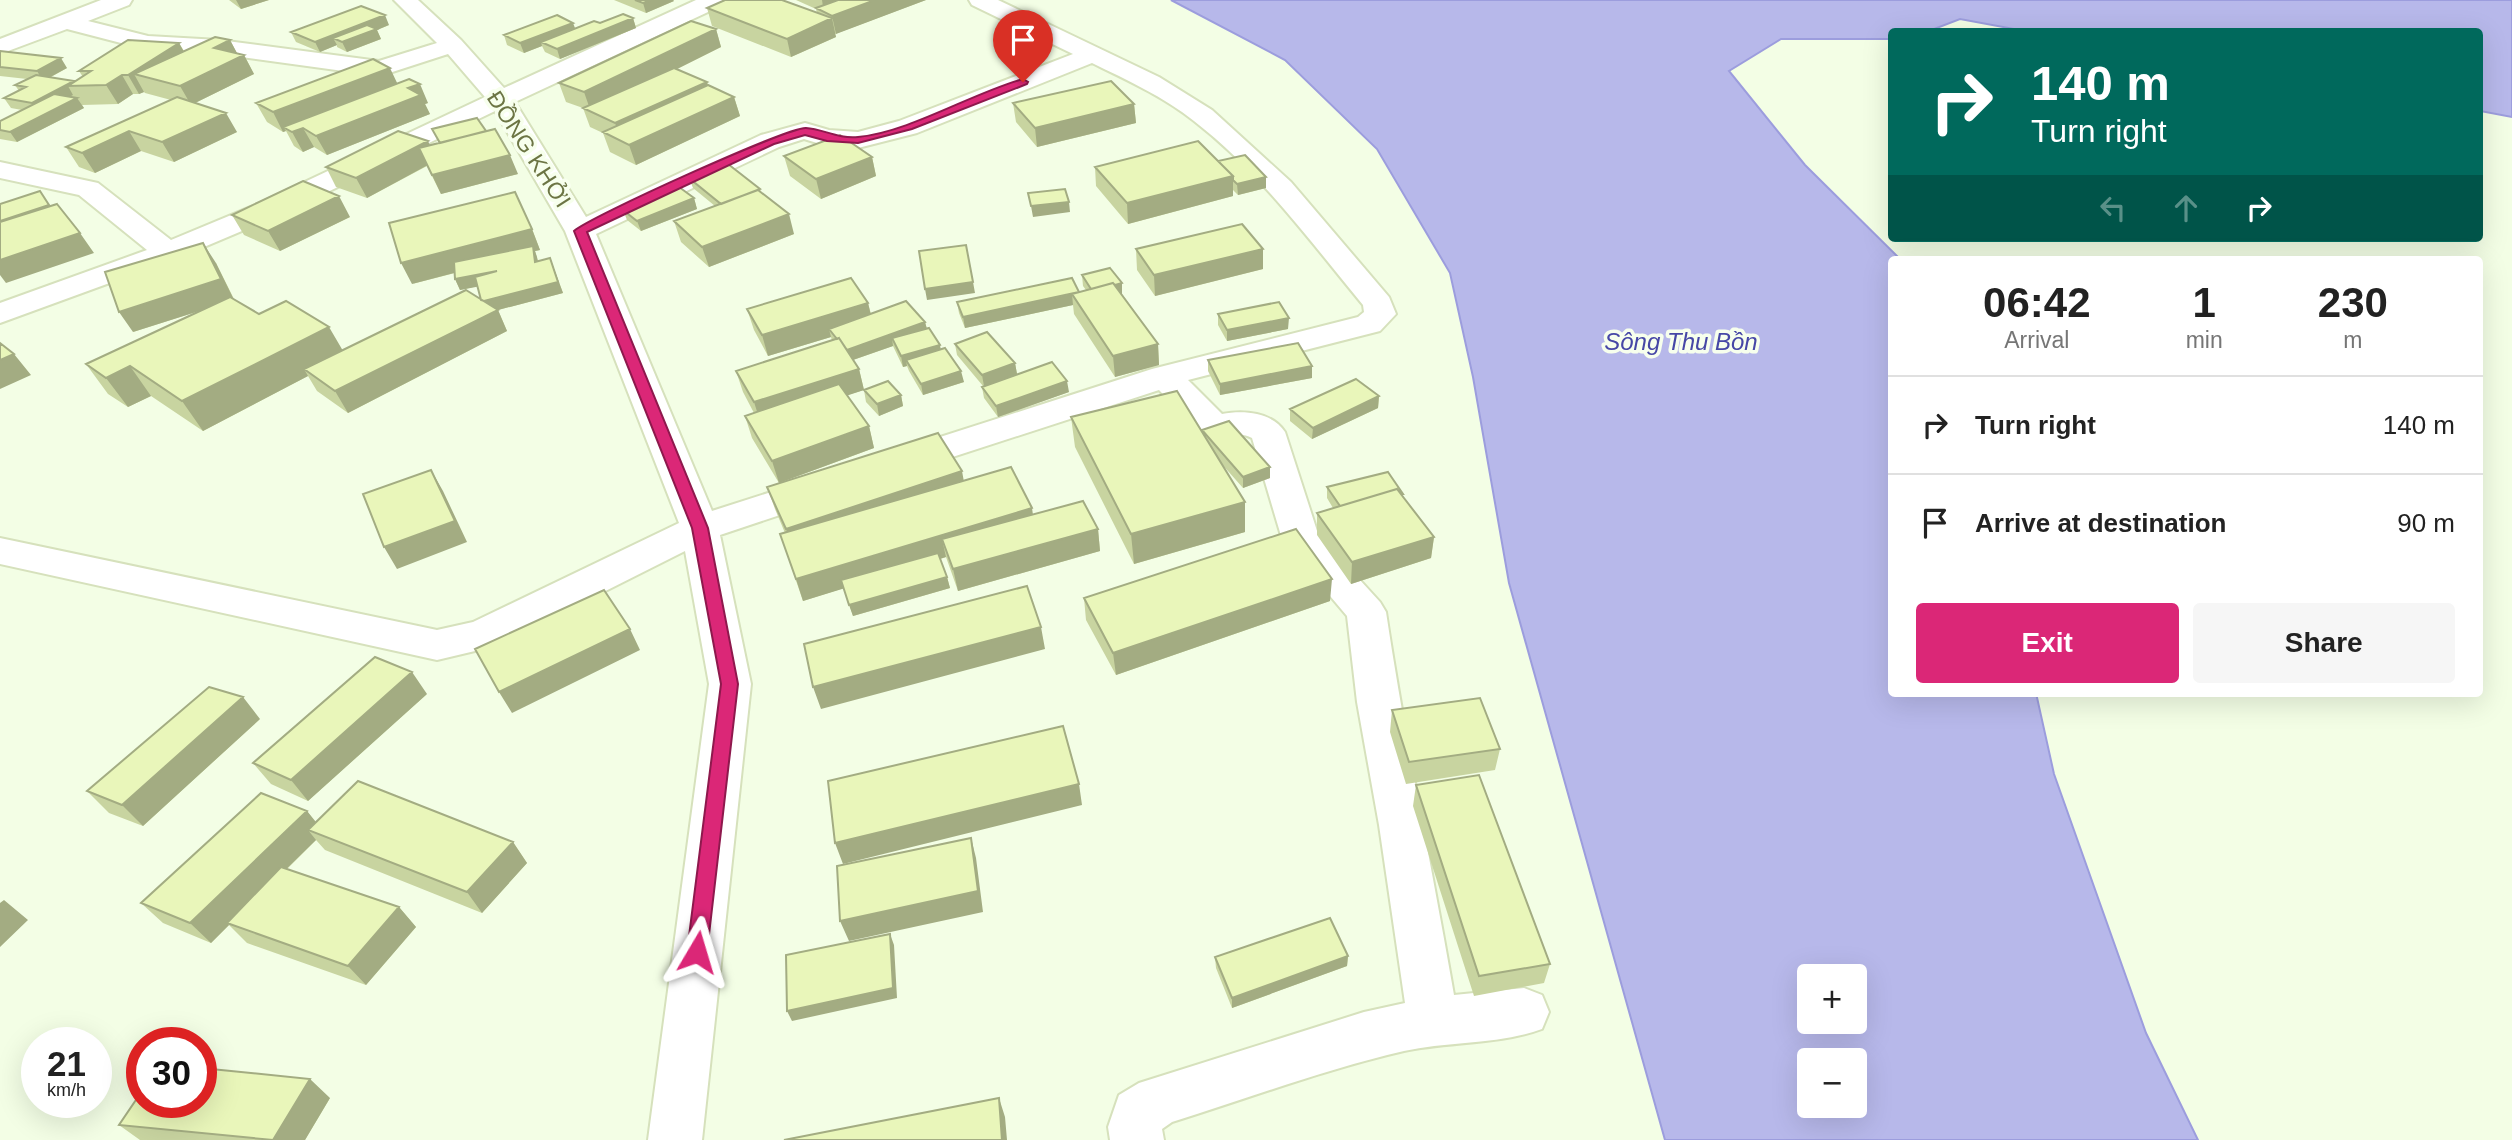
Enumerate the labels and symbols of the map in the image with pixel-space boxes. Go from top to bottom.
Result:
pin [993,10,1053,82]
street label: ĐỒNG KHỞI [482,85,578,212]
water label: Sông Thu Bồn [1604,328,1758,355]
position arrow [660,915,734,989]
speed limit sign: 30 [126,1027,217,1118]

